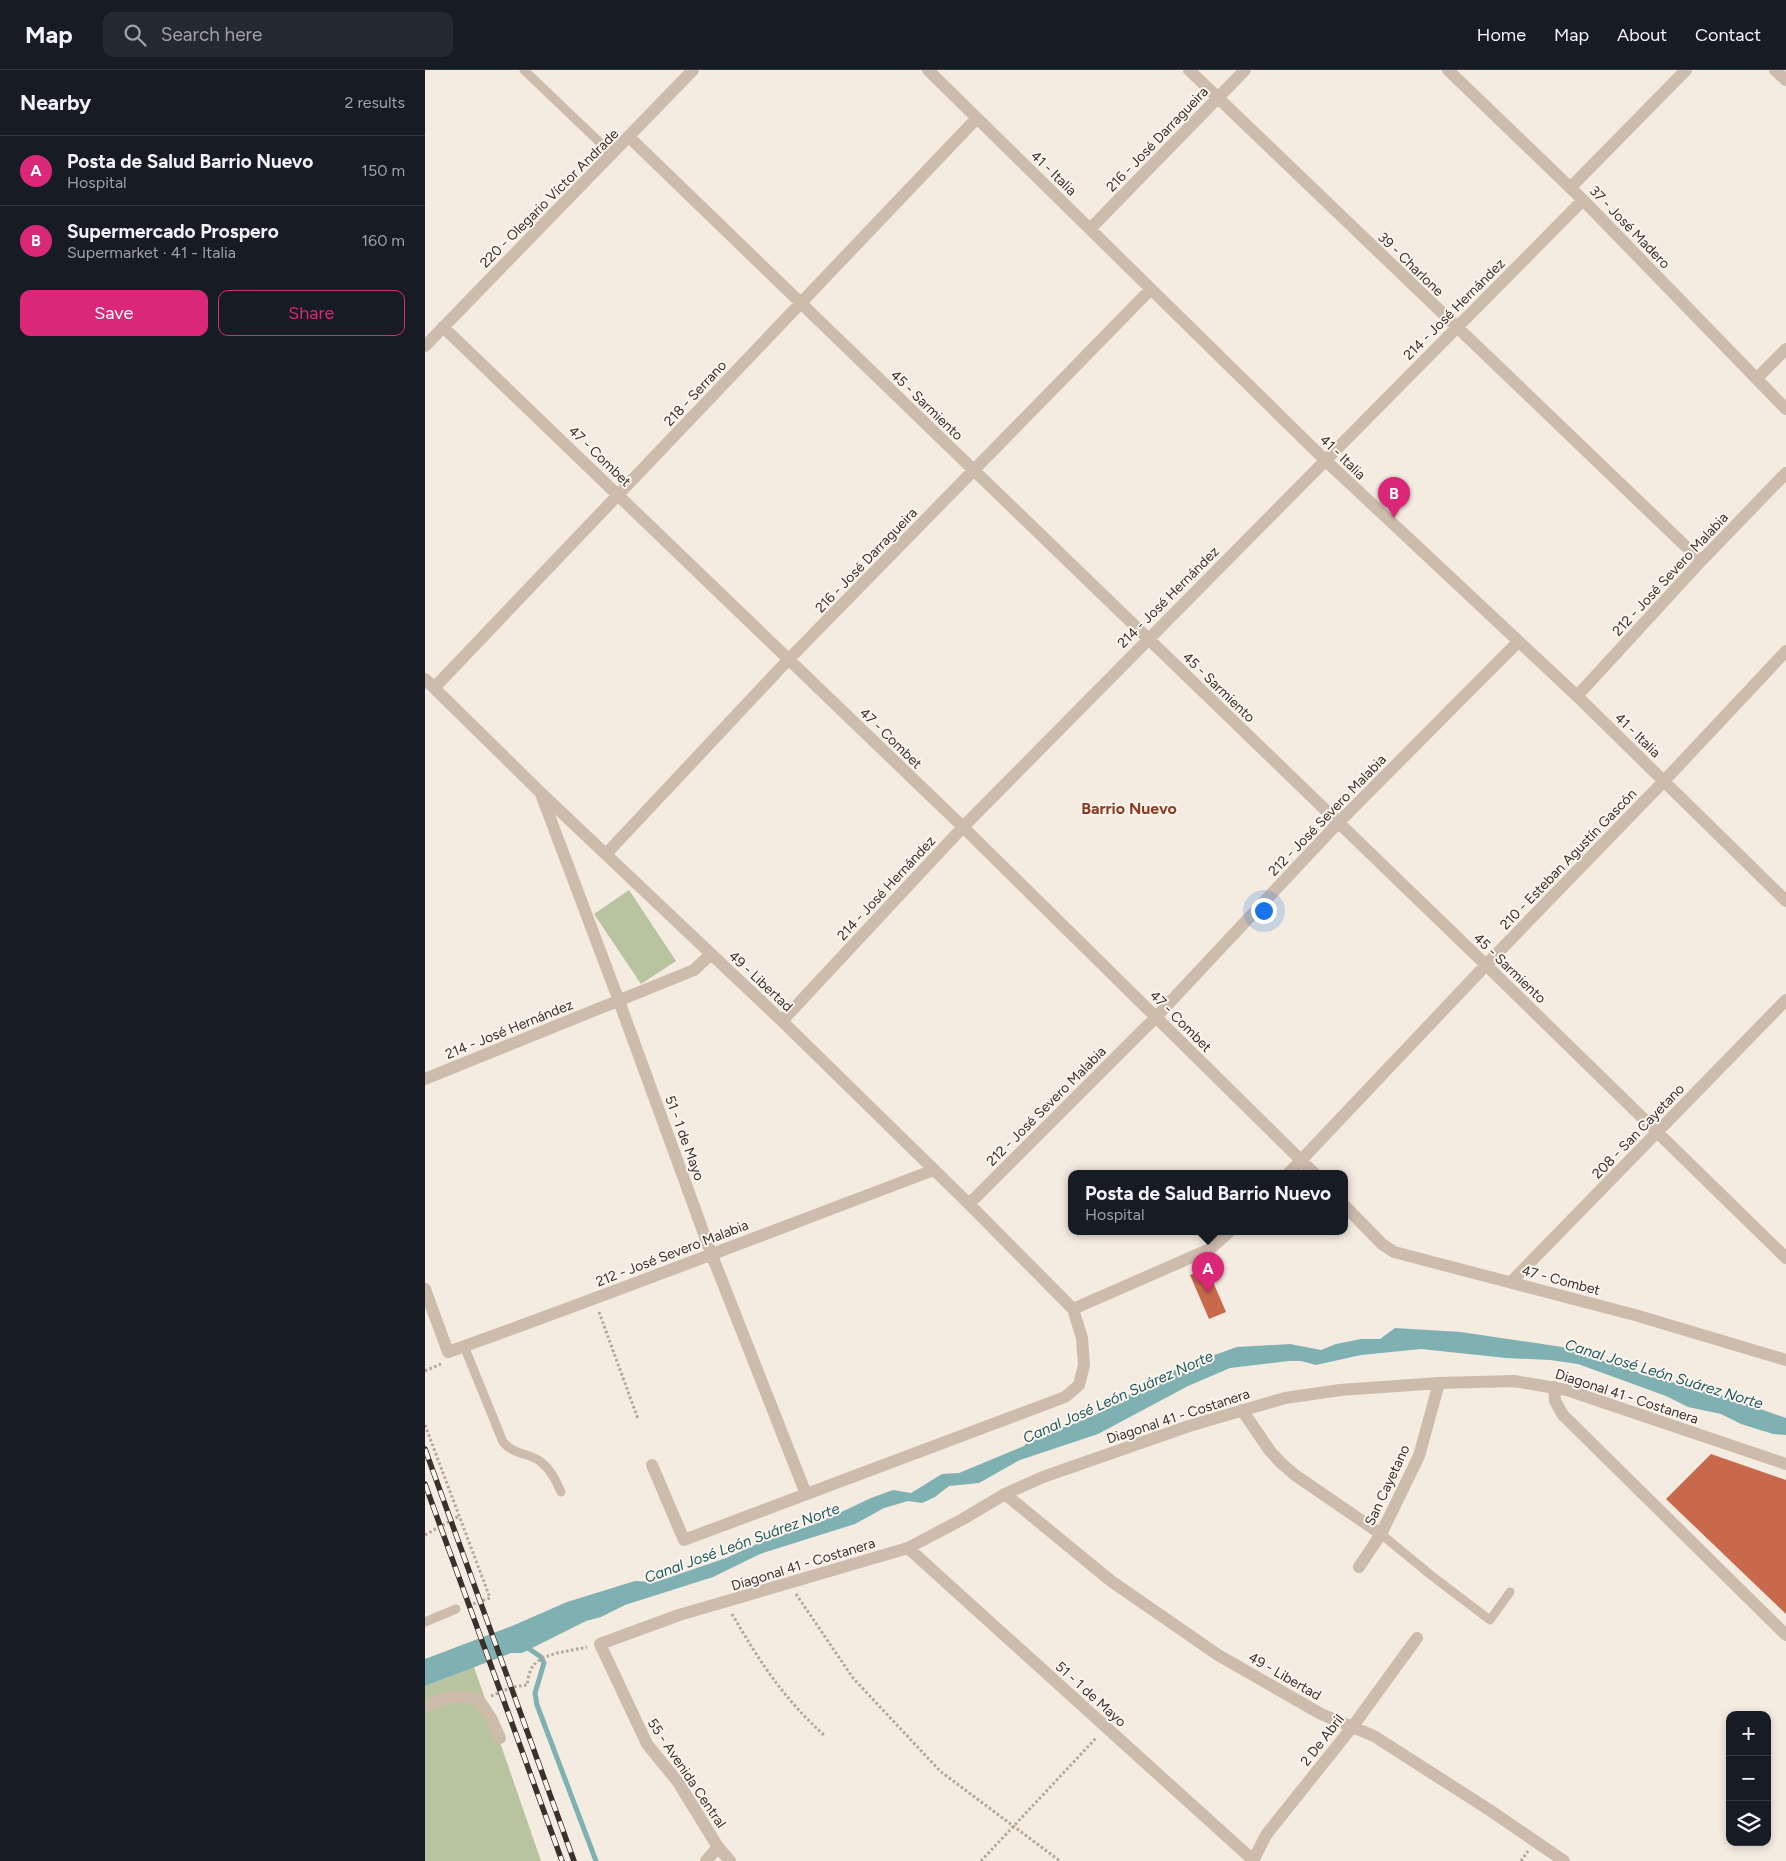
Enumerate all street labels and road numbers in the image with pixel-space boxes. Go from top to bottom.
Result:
street label: 216 - José Darragueira [1103,83,1212,195]
street label: 220 - Olegario Víctor Andrade [476,125,622,271]
street label: 41 - Italia [1027,147,1080,199]
street label: 37 - José Madero [1586,182,1673,272]
street label: 39 - Charlone [1374,229,1447,300]
street label: 214 - José Hernández [1400,255,1509,364]
street label: 218 - Serrano [661,357,730,430]
street label: 45 - Sarmiento [887,367,966,444]
street label: 47 - Combet [565,422,634,490]
street label: 41 - Italia [1316,431,1369,483]
street label: 216 - José Darragueira [812,504,921,616]
street label: 212 - José Severo Malabia [1609,509,1732,639]
street label: 214 - José Hernández [1114,543,1223,652]
street label: 45 - Sarmiento [1179,649,1258,726]
street label: 47 - Combet [856,704,925,772]
street label: 41 - Italia [1611,709,1664,761]
street label: 212 - José Severo Malabia [1265,751,1390,880]
street label: 210 - Esteban Agustín Gascón [1497,785,1640,933]
street label: 214 - José Hernández [834,833,939,944]
street label: 45 - Sarmiento [1470,930,1549,1007]
street label: 49 - Libertad [725,947,796,1015]
street label: 47 - Combet [1146,987,1215,1056]
street label: 214 - José Hernández [443,996,576,1063]
street label: 212 - José Severo Malabia [983,1043,1110,1170]
street label: 208 - San Cayetano [1589,1080,1688,1182]
street label: 51 - 1 de Mayo [661,1093,708,1183]
street label: 212 - José Severo Malabia [593,1216,751,1290]
street label: 47 - Combet [1520,1262,1602,1299]
street label: Diagonal 41 - Costanera [1553,1365,1701,1428]
street label: Diagonal 41 - Costanera [1104,1385,1252,1448]
street label: San Cayetano [1361,1442,1414,1528]
street label: Diagonal 41 - Costanera [729,1534,877,1594]
street label: 49 - Libertad [1245,1649,1324,1704]
street label: 51 - 1 de Mayo [1052,1658,1130,1731]
street label: 2 De Abril [1297,1711,1348,1769]
street label: 55 - Avenida Central [644,1715,730,1831]

